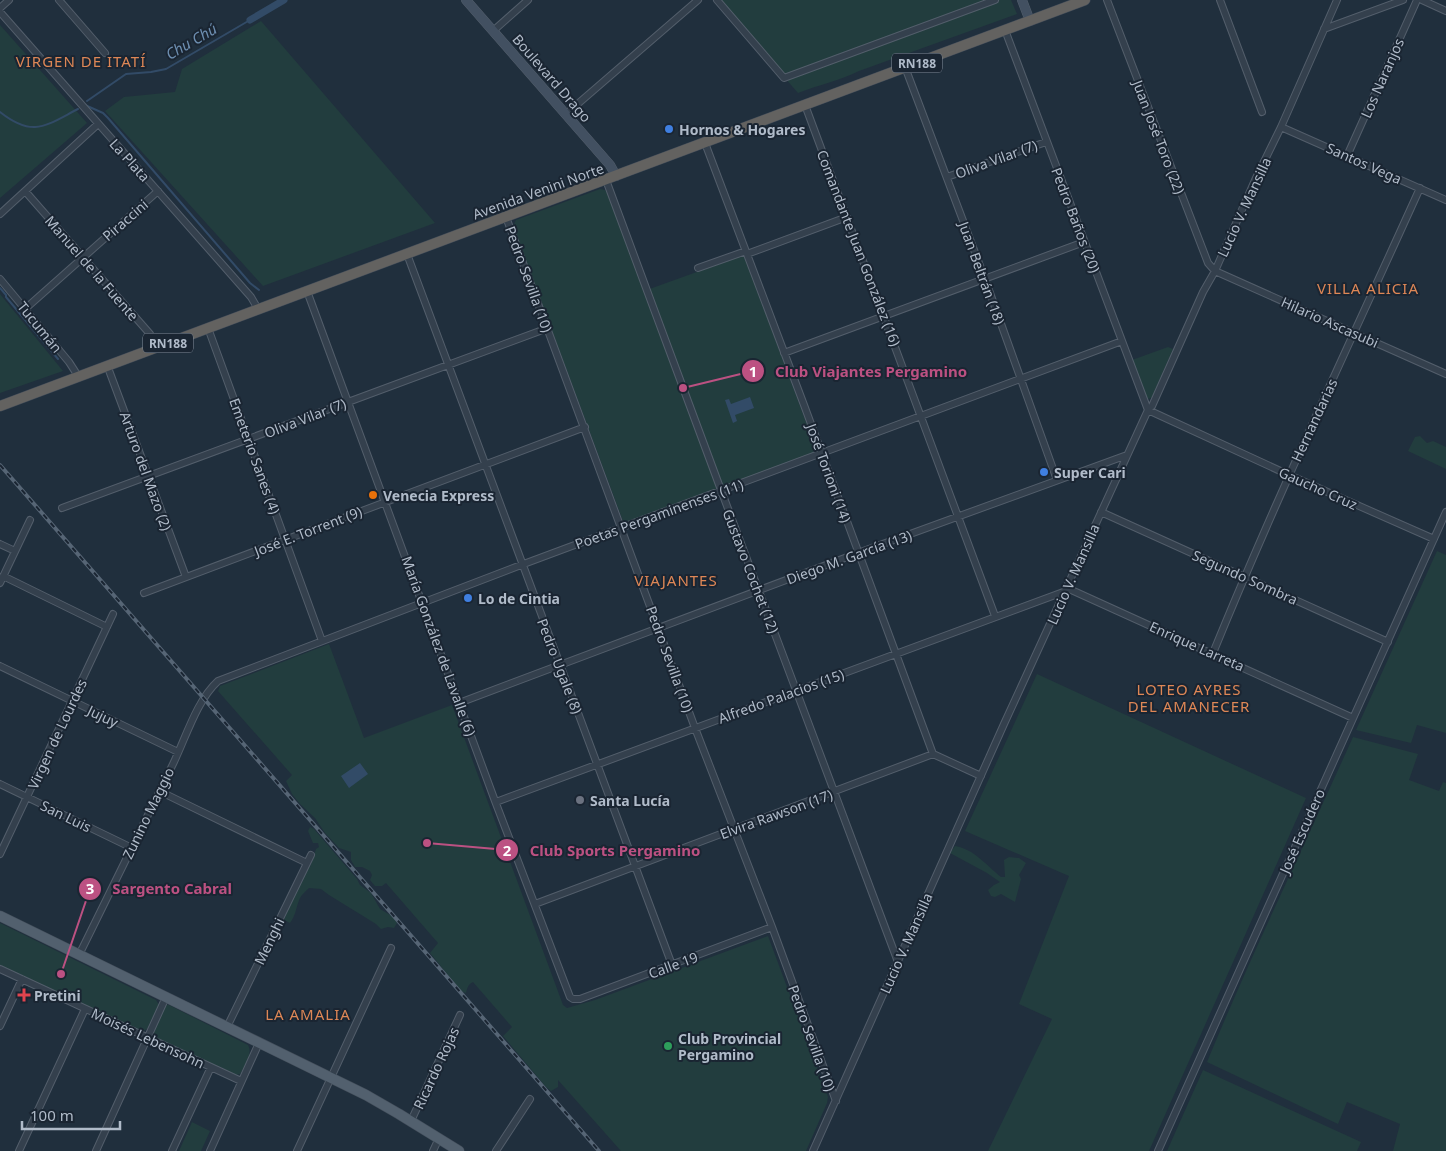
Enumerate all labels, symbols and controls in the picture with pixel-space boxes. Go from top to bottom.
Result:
water label: Chu Chú [162,18,221,64]
street label: Boulevard Drago [508,30,596,126]
street label: Los Naranjos [1356,35,1408,121]
district label: VIRGEN DE ITATÍ [16,51,146,71]
road number: RN188 [892,54,942,72]
street label: Juan José Toro (22) [1128,75,1189,197]
place label: Hornos & Hogares [679,120,805,139]
marker: Hornos & Hogares [663,123,675,135]
street label: La Plata [106,134,154,186]
street label: Oliva Vilar (7) [952,135,1040,183]
street label: Santos Vega [1323,138,1405,188]
street label: Comandante Juan González (16) [813,147,905,349]
street label: Lucio V. Mansilla [1213,154,1275,260]
street label: Avenida Venini Norte [470,158,606,224]
street label: Pedro Baños (20) [1047,165,1105,275]
street label: Piraccini [98,195,152,245]
street label: Manuel de la Fuente [41,211,143,325]
street label: Juan Beltrán (18) [954,217,1009,327]
street label: Pedro Sevilla (10) [501,223,557,335]
district label: VILLA ALICIA [1317,278,1419,298]
street label: Hilario Ascasubi [1278,292,1382,352]
street label: Tucumán [14,297,66,357]
road number: RN188 [143,333,193,352]
callout: Club Viajantes Pergamino [740,356,977,386]
text: 1 [749,361,757,381]
text: Club Viajantes Pergamino [775,361,967,381]
street label: Hernandarias [1286,375,1342,465]
street label: Oliva Vilar (7) [261,394,349,442]
street label: Emeterio Sanes (4) [225,395,285,517]
street label: Arturo del Mazo (2) [116,409,176,533]
street label: José Torioni (14) [802,419,856,525]
street label: Gaucho Cruz [1276,462,1361,514]
place label: Super Cari [1054,463,1126,482]
marker: Super Cari [1038,466,1050,478]
street label: Poetas Pergaminenses (11) [572,475,746,553]
place label: Venecia Express [383,486,494,505]
marker: Venecia Express [367,489,379,501]
street label: José E. Torrent (9) [250,502,365,561]
street label: Gustavo Cochet (12) [719,506,783,636]
street label: Lucio V. Mansilla [1042,521,1104,627]
street label: Diego M. García (13) [784,525,914,589]
street label: Segundo Sombra [1189,545,1301,609]
street label: María González de Lavalle (6) [398,553,480,739]
district label: VIAJANTES [634,570,718,590]
place label: Lo de Cintia [478,589,560,608]
marker: Lo de Cintia [462,592,474,604]
street label: Pedro Sevilla (10) [642,603,698,715]
street label: Pedro Ugale (8) [533,616,587,716]
street label: Enrique Larreta [1147,617,1247,675]
street label: Alfredo Palacios (15) [715,664,847,728]
street label: Virgen de Lourdes [23,675,91,792]
district label: LOTEO AYRES DEL AMANECER [1128,679,1250,716]
street label: Jujuy [83,700,122,732]
street label: Zunino Maggio [118,764,178,862]
street label: Elvira Rawson (17) [717,785,835,843]
street label: José Escudero [1274,786,1329,878]
place label: Santa Lucía [590,791,670,810]
marker: Santa Lucía [574,794,586,806]
street label: San Luis [38,796,95,837]
callout: Club Sports Pergamino [495,835,710,865]
text: 2 [503,840,512,860]
text: Club Sports Pergamino [530,840,700,860]
callout: Sargento Cabral [77,874,242,904]
text: 3 [86,878,94,898]
text: Sargento Cabral [112,878,232,898]
street label: Lucio V. Mansilla [875,890,937,996]
street label: Menghi [249,914,289,968]
street label: Calle 19 [646,947,700,983]
street label: Pedro Sevilla (10) [784,982,840,1094]
place label: Pretini [34,986,81,1005]
marker: Pretini [18,989,30,1001]
street label: Moisés Lebensohn [88,1003,208,1073]
district label: LA AMALIA [265,1004,351,1024]
street label: Ricardo Rojas [409,1024,463,1112]
place label: Club Provincial Pergamino [678,1029,781,1064]
marker: Club Provincial Pergamino [662,1040,674,1052]
scale bar [22,1098,120,1130]
text: 100 m [30,1105,74,1125]

